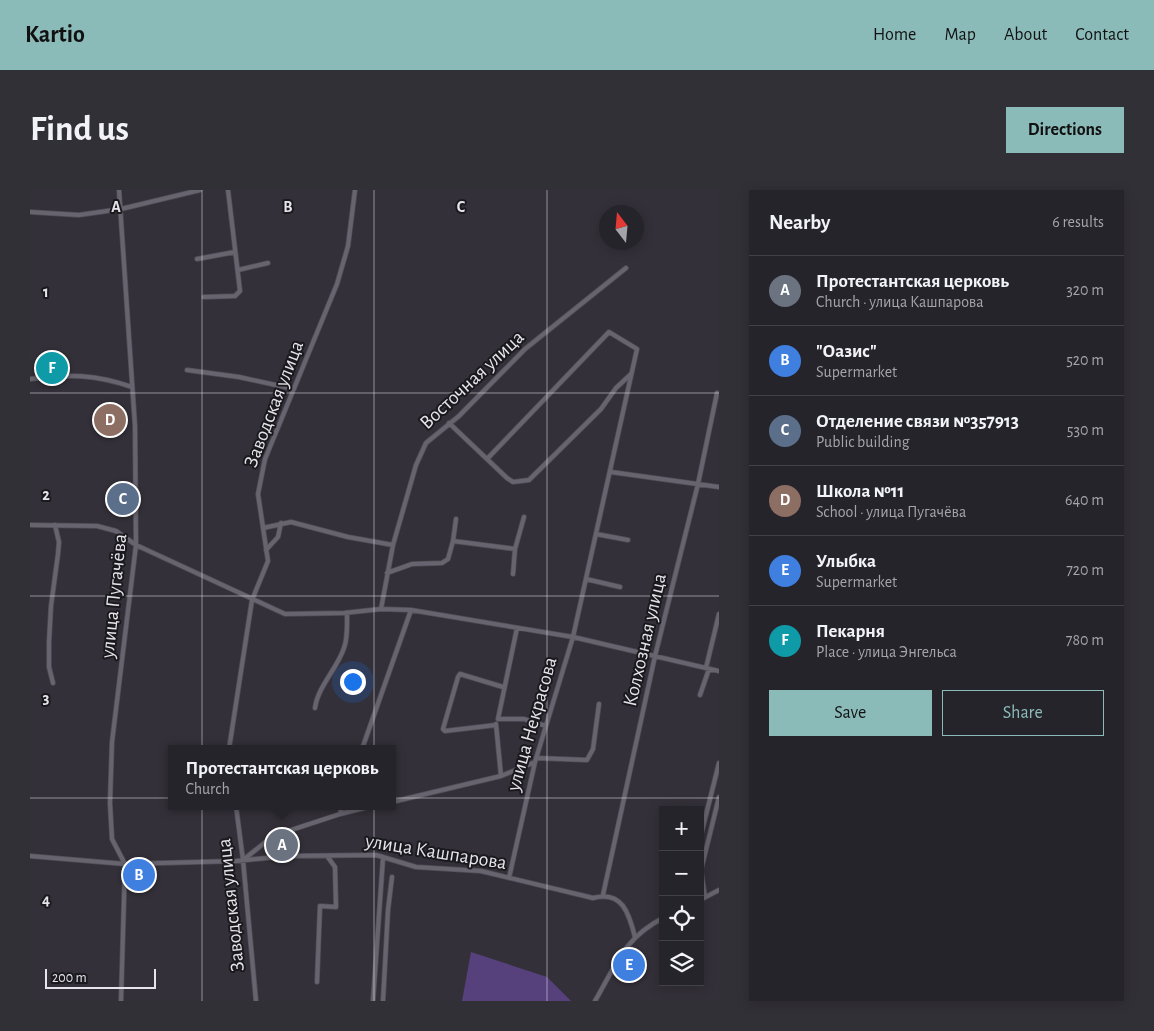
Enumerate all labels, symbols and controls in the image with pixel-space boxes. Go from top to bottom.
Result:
text: Kartio [25,23,85,47]
text: Home [873,26,916,44]
text: Map [944,26,976,44]
text: About [1004,26,1047,44]
text: Contact [1075,26,1129,44]
button: Directions [1006,107,1124,153]
text: Find us [30,112,129,147]
text: A [111,199,121,215]
text: B [283,199,293,215]
text: C [457,199,466,215]
north arrow [599,205,644,250]
text: Nearby [769,212,830,233]
text: 6 results [1052,214,1104,230]
text: Протестантская церковь [816,272,1009,291]
text: A [780,282,790,298]
text: 320 m [1066,282,1104,298]
text: 1 [43,284,49,300]
text: Church · улица Кашпарова [816,294,984,310]
street label: Восточная улица [416,327,528,433]
street label: Заводская улица [241,338,307,470]
text: "Оазис" [816,342,877,361]
pin: F [36,349,68,387]
text: B [780,352,790,368]
text: 520 m [1066,352,1104,368]
text: Supermarket [816,364,897,380]
pin: D [94,401,126,439]
text: Отделение связи №357913 [816,412,1019,431]
text: C [781,422,789,438]
text: 530 m [1067,422,1104,438]
text: Public building [816,434,910,450]
pin: C [107,480,139,518]
text: Школа №11 [816,482,904,501]
text: 2 [42,487,50,503]
text: D [780,492,790,508]
text: 640 m [1065,492,1104,508]
text: School · улица Пугачёва [816,504,966,520]
street label: улица Пугачёва [97,533,130,660]
text: Улыбка [816,552,876,571]
text: E [781,562,789,578]
text: 720 m [1066,562,1104,578]
street label: Колхозная улица [620,572,670,708]
text: Supermarket [816,574,897,590]
text: Пекарня [816,622,885,641]
text: F [781,632,789,648]
text: 780 m [1066,632,1104,648]
text: Place · улица Энгельса [816,644,957,660]
street label: улица Некрасова [503,655,561,794]
your location [340,669,366,695]
text: 3 [43,690,50,706]
button: Save [769,690,932,736]
button: Share [942,690,1104,736]
popup [168,745,396,810]
text: Протестантская церковь [185,759,379,778]
text: Church [185,781,230,797]
map controls [659,806,704,986]
button: + [659,806,704,851]
pin: A [266,826,298,864]
street label: улица Кашпарова [363,831,508,873]
street label: Заводская улица [214,837,248,973]
button: − [659,851,704,896]
pin: B [123,856,155,894]
text: 4 [42,892,50,908]
button: locate [659,896,704,941]
button: layers [659,941,704,986]
pin: E [613,946,645,984]
scale bar [45,966,156,989]
text: 200 m [52,971,87,985]

